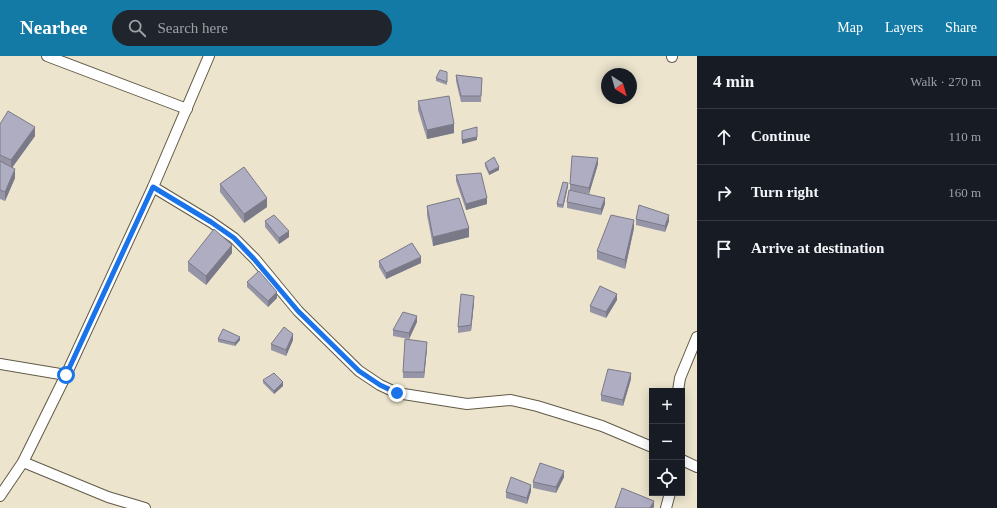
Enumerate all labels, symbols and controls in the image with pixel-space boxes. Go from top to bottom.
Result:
search box [112,10,392,46]
text: Nearbee [20,17,88,38]
icon: search [126,17,148,39]
text: Search here [158,20,228,36]
text: Map [837,20,863,35]
text: Layers [885,20,923,35]
text: Share [945,20,977,35]
north arrow [601,68,637,104]
text: 4 min [713,72,754,91]
text: Walk · 270 m [910,74,981,89]
icon: ahead [713,126,735,148]
text: Continue [751,128,810,144]
text: 110 m [949,129,981,144]
icon: right [713,182,735,204]
text: Turn right [751,184,818,200]
text: 160 m [948,185,981,200]
icon: arrive [713,238,735,260]
text: Arrive at destination [751,240,884,256]
route start [57,366,75,384]
route end [388,384,406,402]
map controls [649,388,685,496]
button: + [649,388,685,424]
button: − [649,424,685,460]
button: locate [649,460,685,496]

